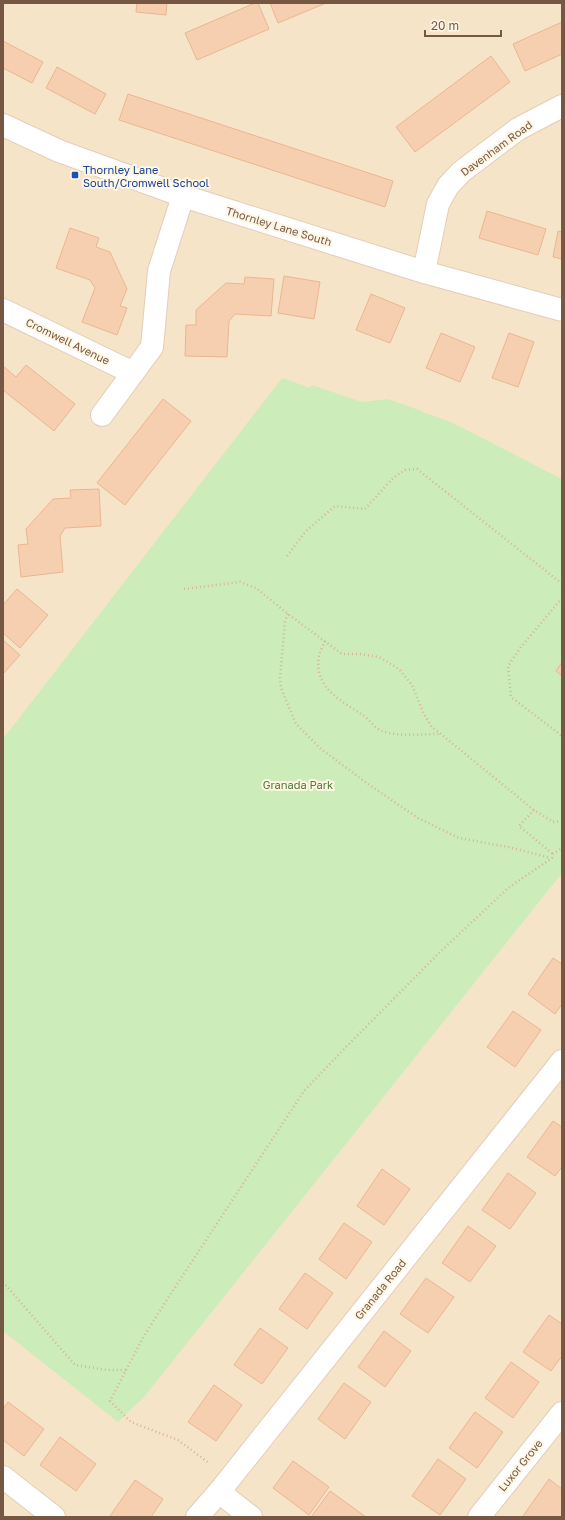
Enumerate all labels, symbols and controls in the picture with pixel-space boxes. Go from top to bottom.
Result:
scale bar [425,12,501,38]
text: 20 m [431,18,459,33]
street label: Davenham Road [458,118,534,178]
place label: Thornley Lane South/Cromwell School [83,163,210,189]
marker: Thornley Lane South/Cromwell School [70,170,80,180]
street label: Thornley Lane South [225,204,333,248]
street label: Cromwell Avenue [24,315,112,367]
park label: Granada Park [263,778,333,791]
street label: Granada Road [352,1256,408,1322]
street label: Luxor Grove [495,1437,545,1493]

